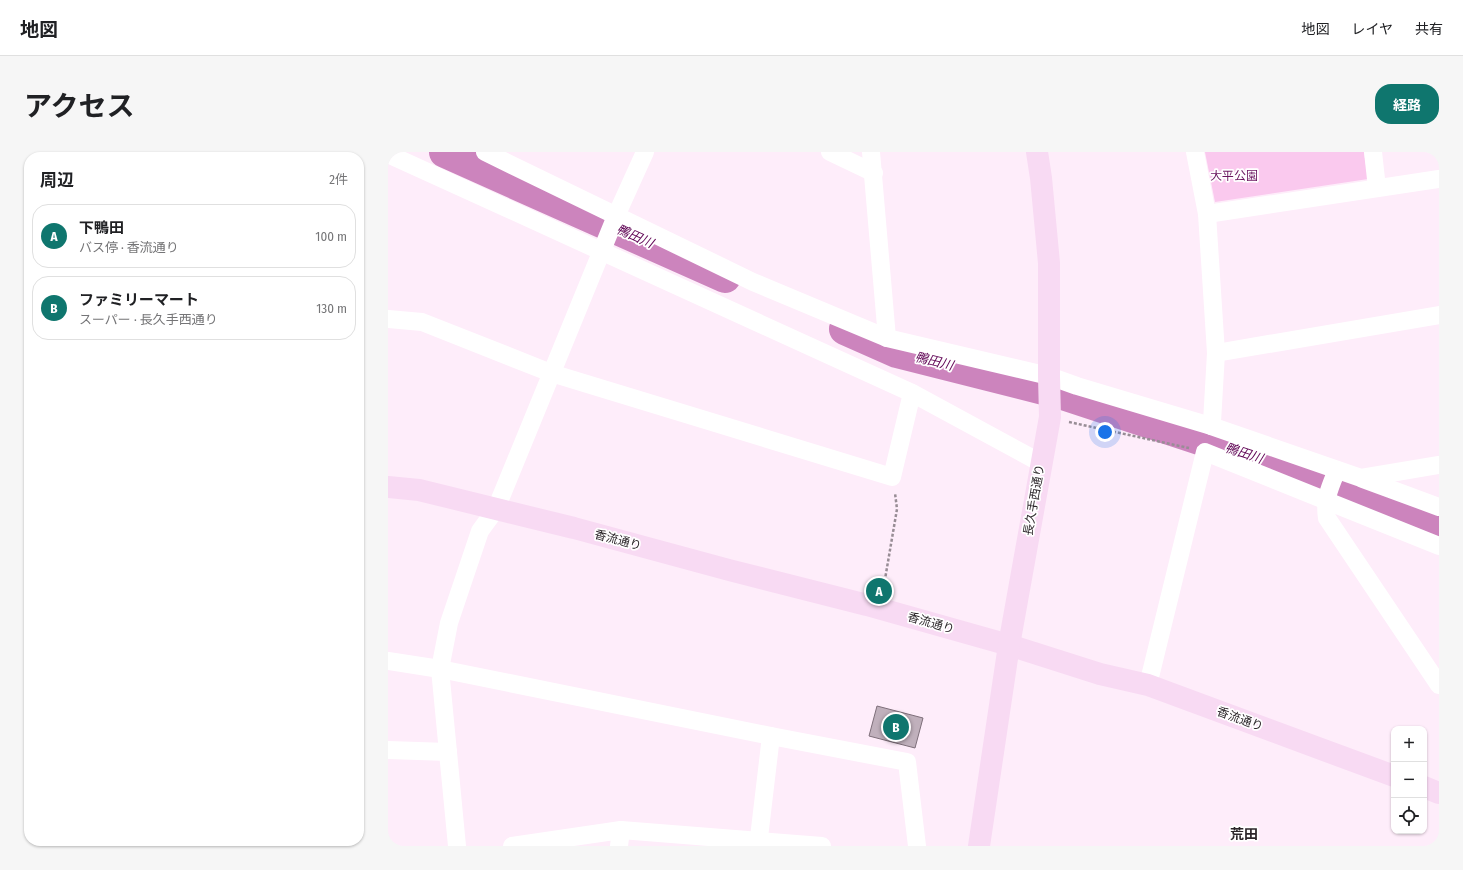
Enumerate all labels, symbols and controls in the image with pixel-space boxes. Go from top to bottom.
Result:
text: 地図 [20,18,58,41]
text: 地図 [1301,21,1329,38]
text: レイヤ [1351,21,1393,38]
text: 共有 [1415,21,1443,38]
button: 経路 [1375,84,1439,124]
text: アクセス [24,90,135,123]
park label: 大平公園 [1210,169,1258,183]
text: 周辺 [40,170,74,191]
text: 2件 [329,172,348,187]
text: 下鴨田 [79,219,124,237]
water label: 鴨田川 [614,221,658,252]
text: A [50,229,58,244]
text: 100 m [315,229,347,244]
text: バス停 · 香流通り [79,240,179,255]
text: ファミリーマート [79,291,199,309]
text: B [50,301,58,316]
text: 130 m [316,301,347,316]
text: スーパー · 長久手西通り [79,312,218,327]
water label: 鴨田川 [913,349,957,373]
your location [1095,422,1115,442]
water label: 鴨田川 [1223,440,1267,467]
street label: 長久手西通り [1021,463,1047,537]
street label: 香流通り [593,527,643,553]
pin: A [866,576,892,606]
street label: 香流通り [906,610,956,636]
street label: 香流通り [1215,704,1265,734]
pin: B [883,712,909,742]
map controls [1391,726,1427,834]
button: + [1391,726,1427,762]
button: − [1391,762,1427,798]
button: locate [1391,798,1427,834]
district label: 荒田 [1230,826,1258,843]

